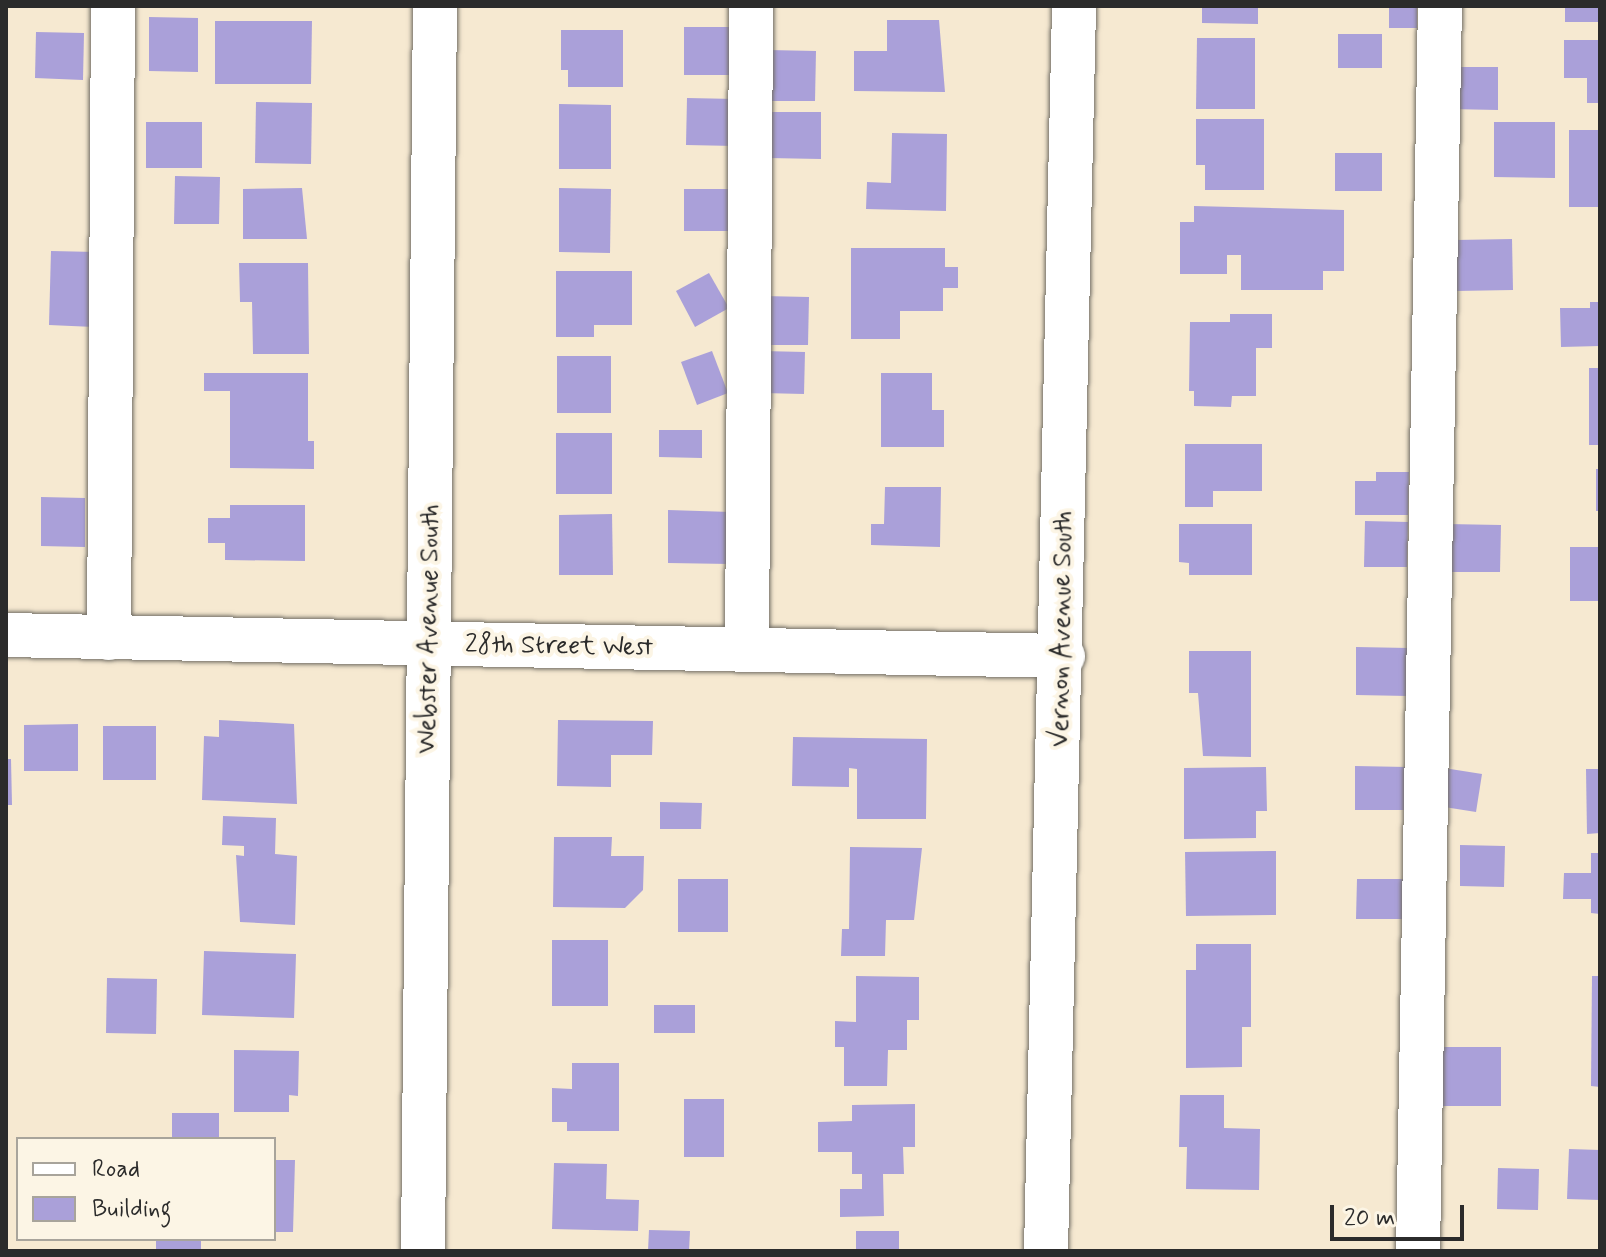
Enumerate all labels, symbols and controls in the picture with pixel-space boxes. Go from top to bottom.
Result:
street label: Webster Avenue South [412,507,448,751]
street label: Vernon Avenue South [1045,512,1081,746]
street label: 28th Street West [463,630,655,664]
legend [16,1137,276,1241]
text: Road [92,1154,140,1185]
scale bar [1334,1189,1468,1239]
text: Building [92,1194,172,1225]
text: 20 m [1344,1203,1395,1234]

